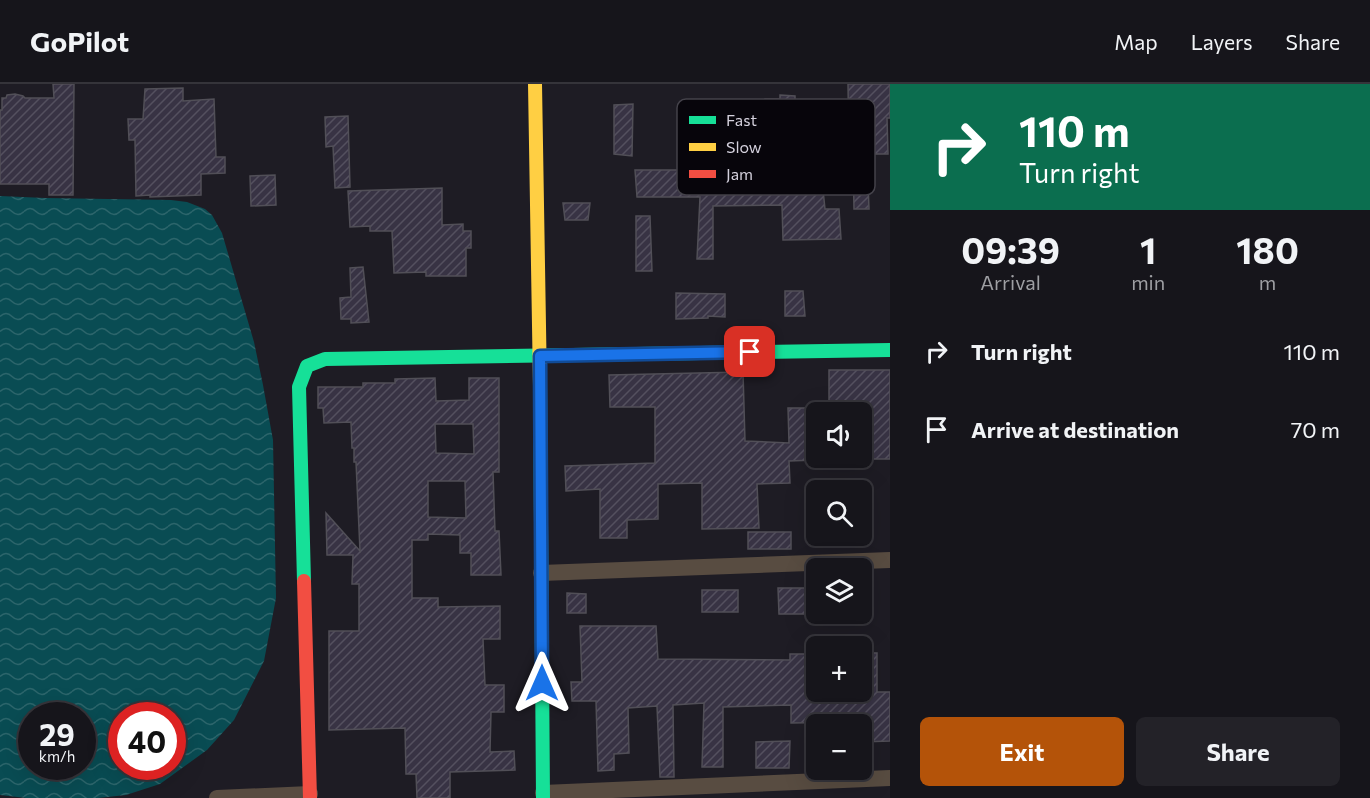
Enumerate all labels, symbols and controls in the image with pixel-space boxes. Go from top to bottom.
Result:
text: GoPilot [30,24,129,58]
text: Map [1114,29,1158,54]
text: Layers [1191,29,1253,54]
text: Share [1286,29,1340,54]
legend [677,99,875,195]
text: 110 m [1019,104,1130,156]
icon: right [920,108,998,186]
text: Fast [726,110,757,129]
text: Slow [726,137,762,156]
text: Turn right [1019,156,1139,189]
text: Jam [726,164,753,183]
text: 09:39 [961,227,1060,271]
text: 1 [1140,227,1156,271]
text: 180 [1236,227,1299,271]
text: Arrival [980,270,1041,294]
text: min [1131,270,1165,294]
text: m [1259,270,1276,294]
pin [724,326,775,377]
icon: arrive [733,335,766,368]
icon: right [920,335,953,368]
text: Turn right [971,338,1072,365]
text: 110 m [1283,338,1340,365]
map controls [806,402,872,780]
button: sound [806,402,872,468]
icon: arrive [920,413,953,446]
text: Arrive at destination [971,416,1179,443]
text: 70 m [1291,416,1340,443]
button: search [806,480,872,546]
button: layers [806,558,872,624]
button: + [806,636,872,702]
position arrow [510,651,574,715]
speed limit sign: 40 [108,702,186,780]
button: − [806,714,872,780]
text: 29 [39,715,75,752]
button: Exit [920,717,1124,786]
button: Share [1136,717,1340,786]
text: km/h [39,747,75,765]

